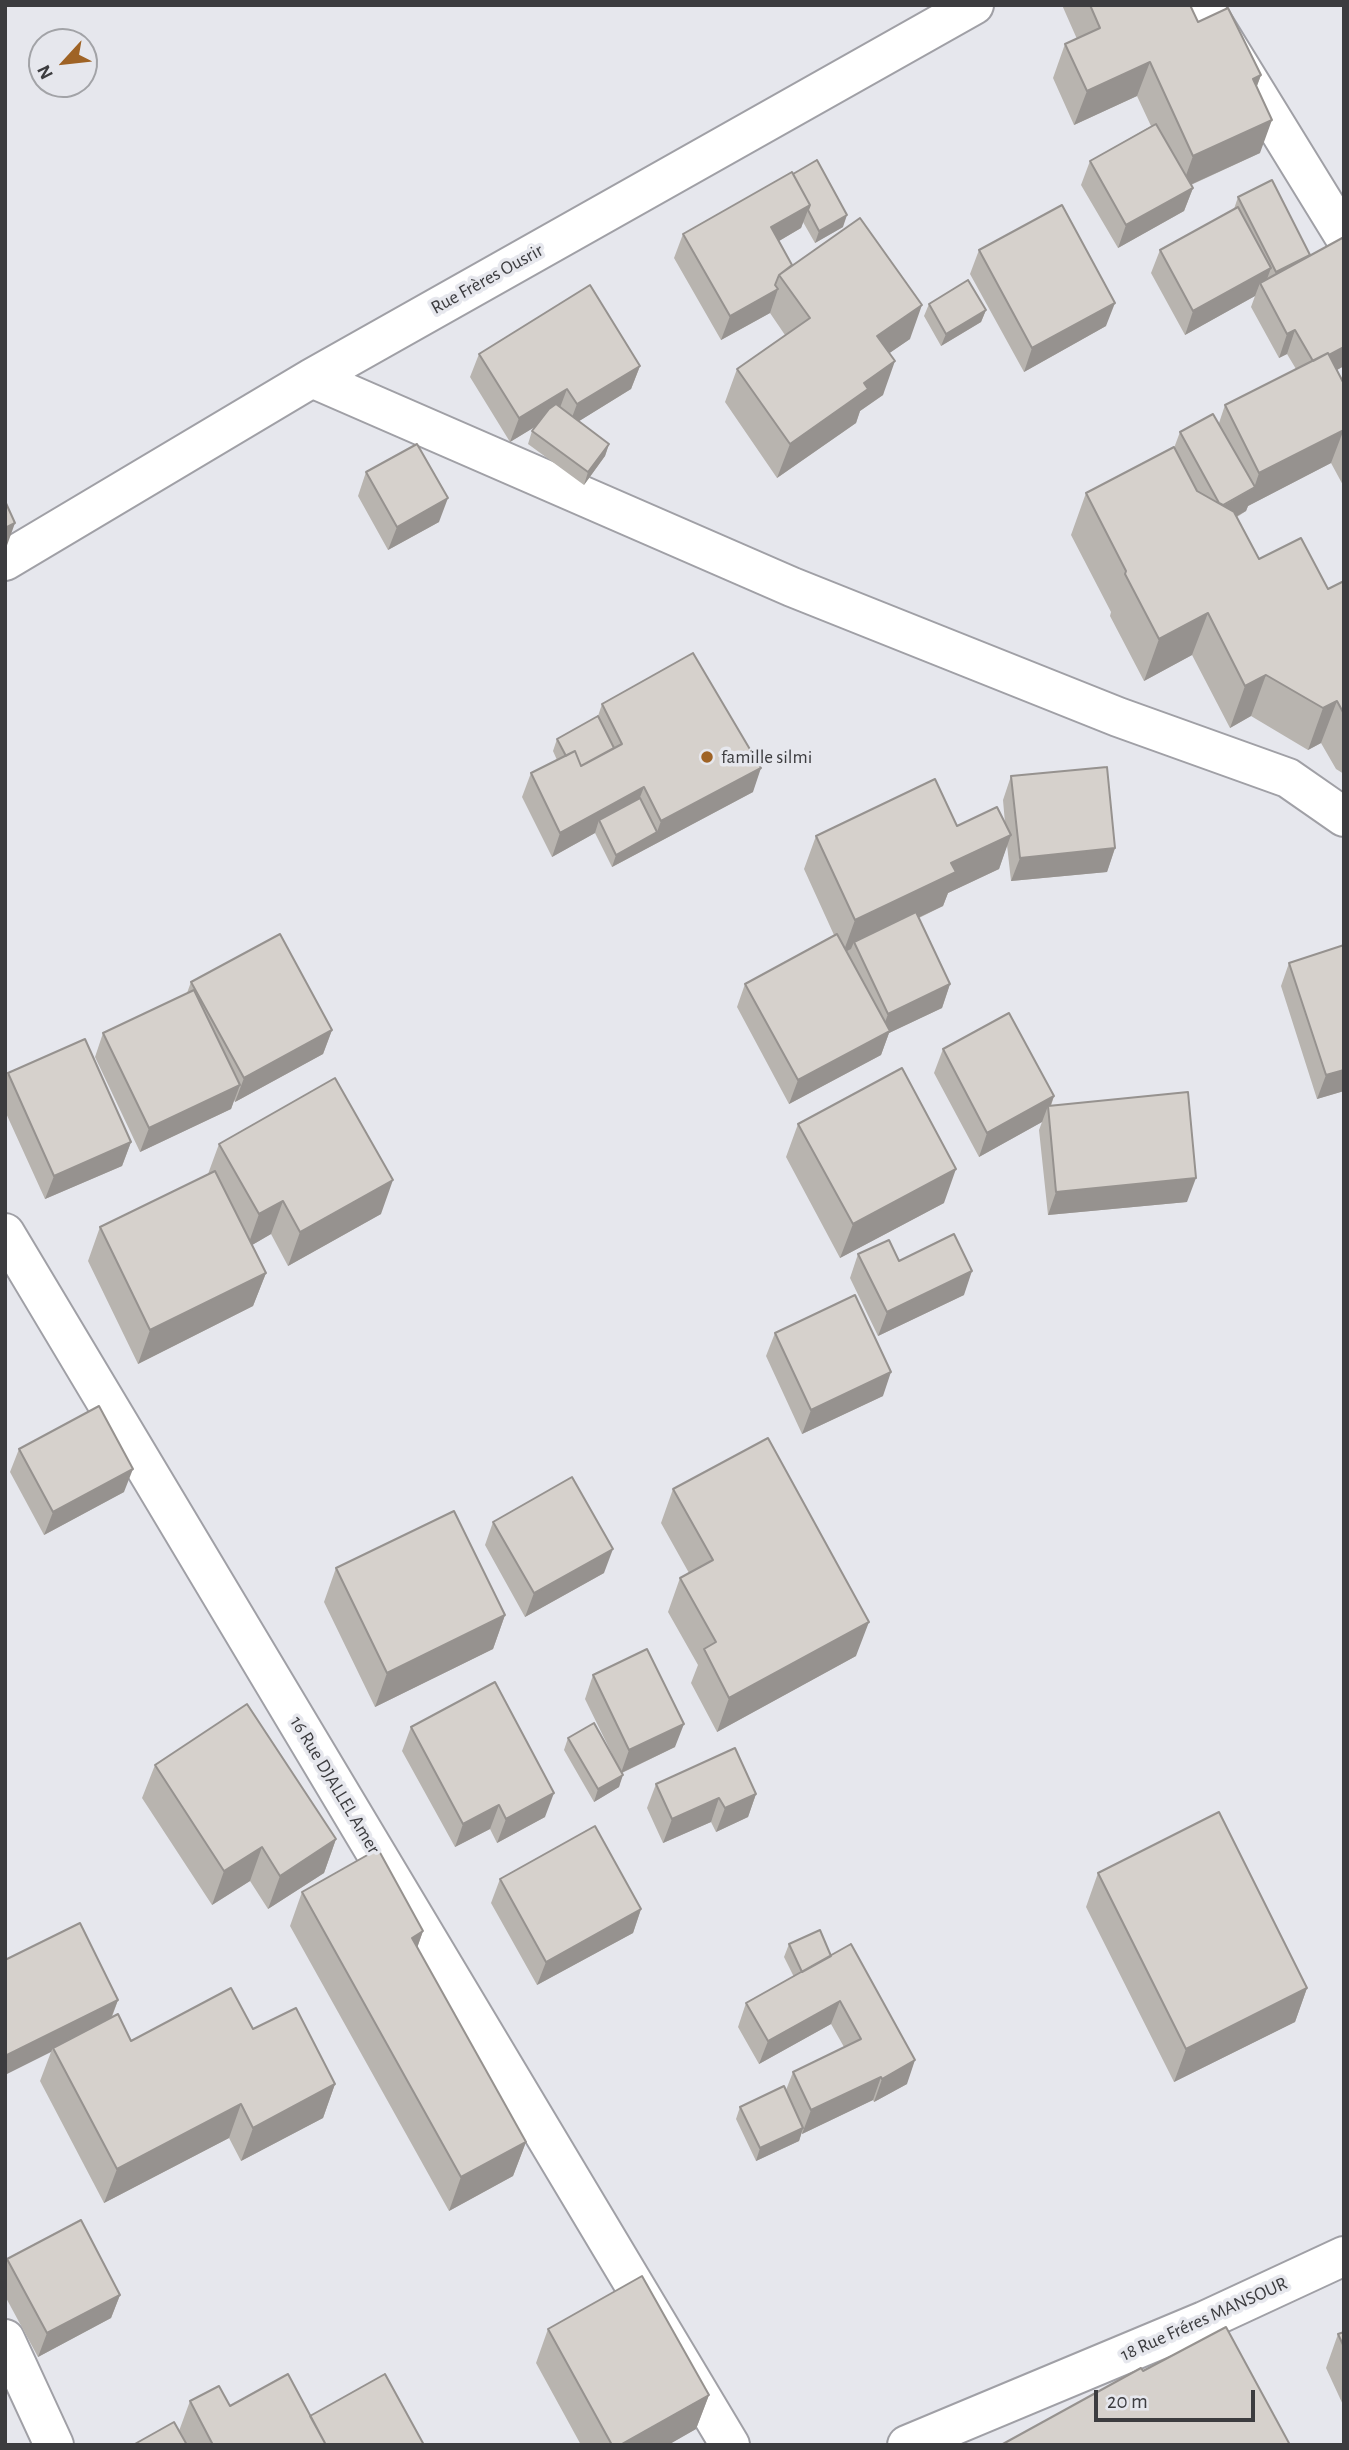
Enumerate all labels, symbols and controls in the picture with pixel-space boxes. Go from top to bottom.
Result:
north arrow [28,28,98,98]
text: N [34,62,57,82]
street label: Rue Frères Ousrir [427,239,547,319]
place label: famille silmi [721,746,812,768]
marker: famille silmi [699,749,715,765]
street label: 16 Rue DJALLEL Amer [285,1712,385,1858]
street label: 18 Rue Fréres MANSOUR [1117,2272,1291,2366]
scale bar [1097,2376,1258,2420]
text: 20 m [1107,2391,1148,2412]

